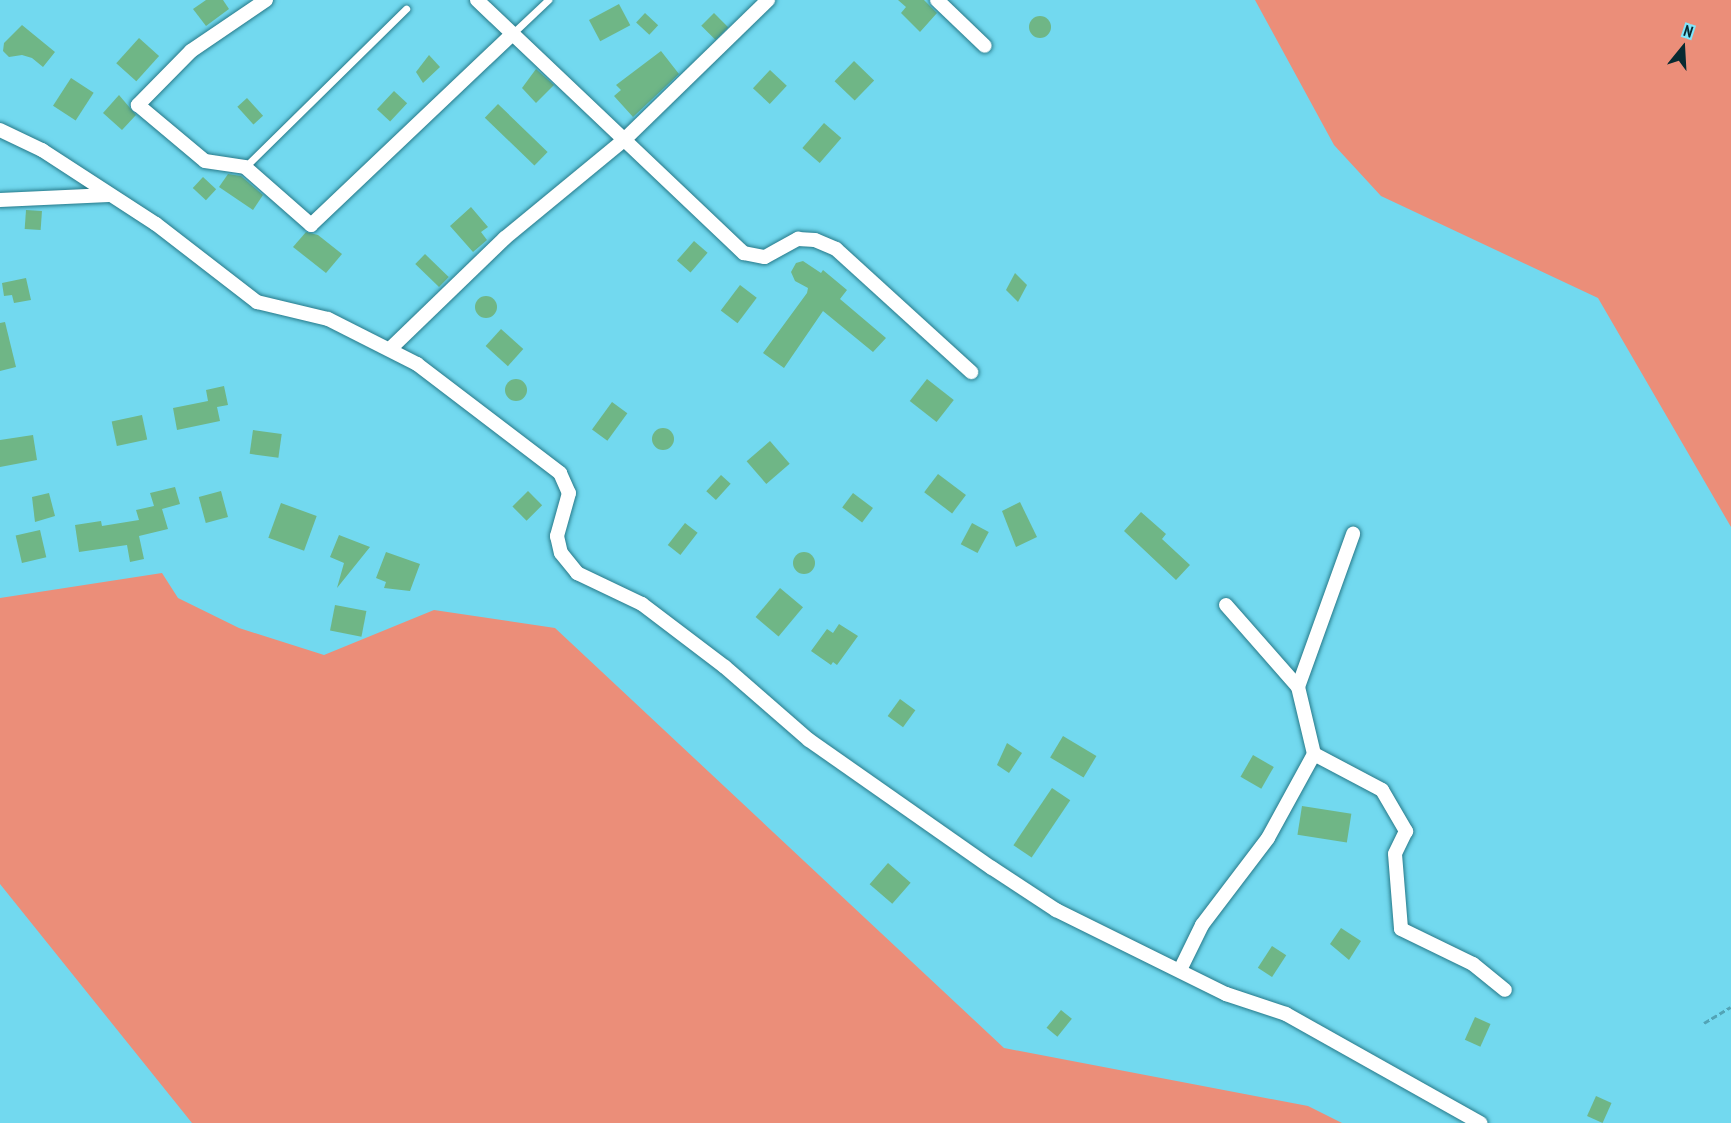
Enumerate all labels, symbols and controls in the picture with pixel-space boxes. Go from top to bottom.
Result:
north arrow [1653,18,1713,78]
text: N [1681,20,1696,42]

